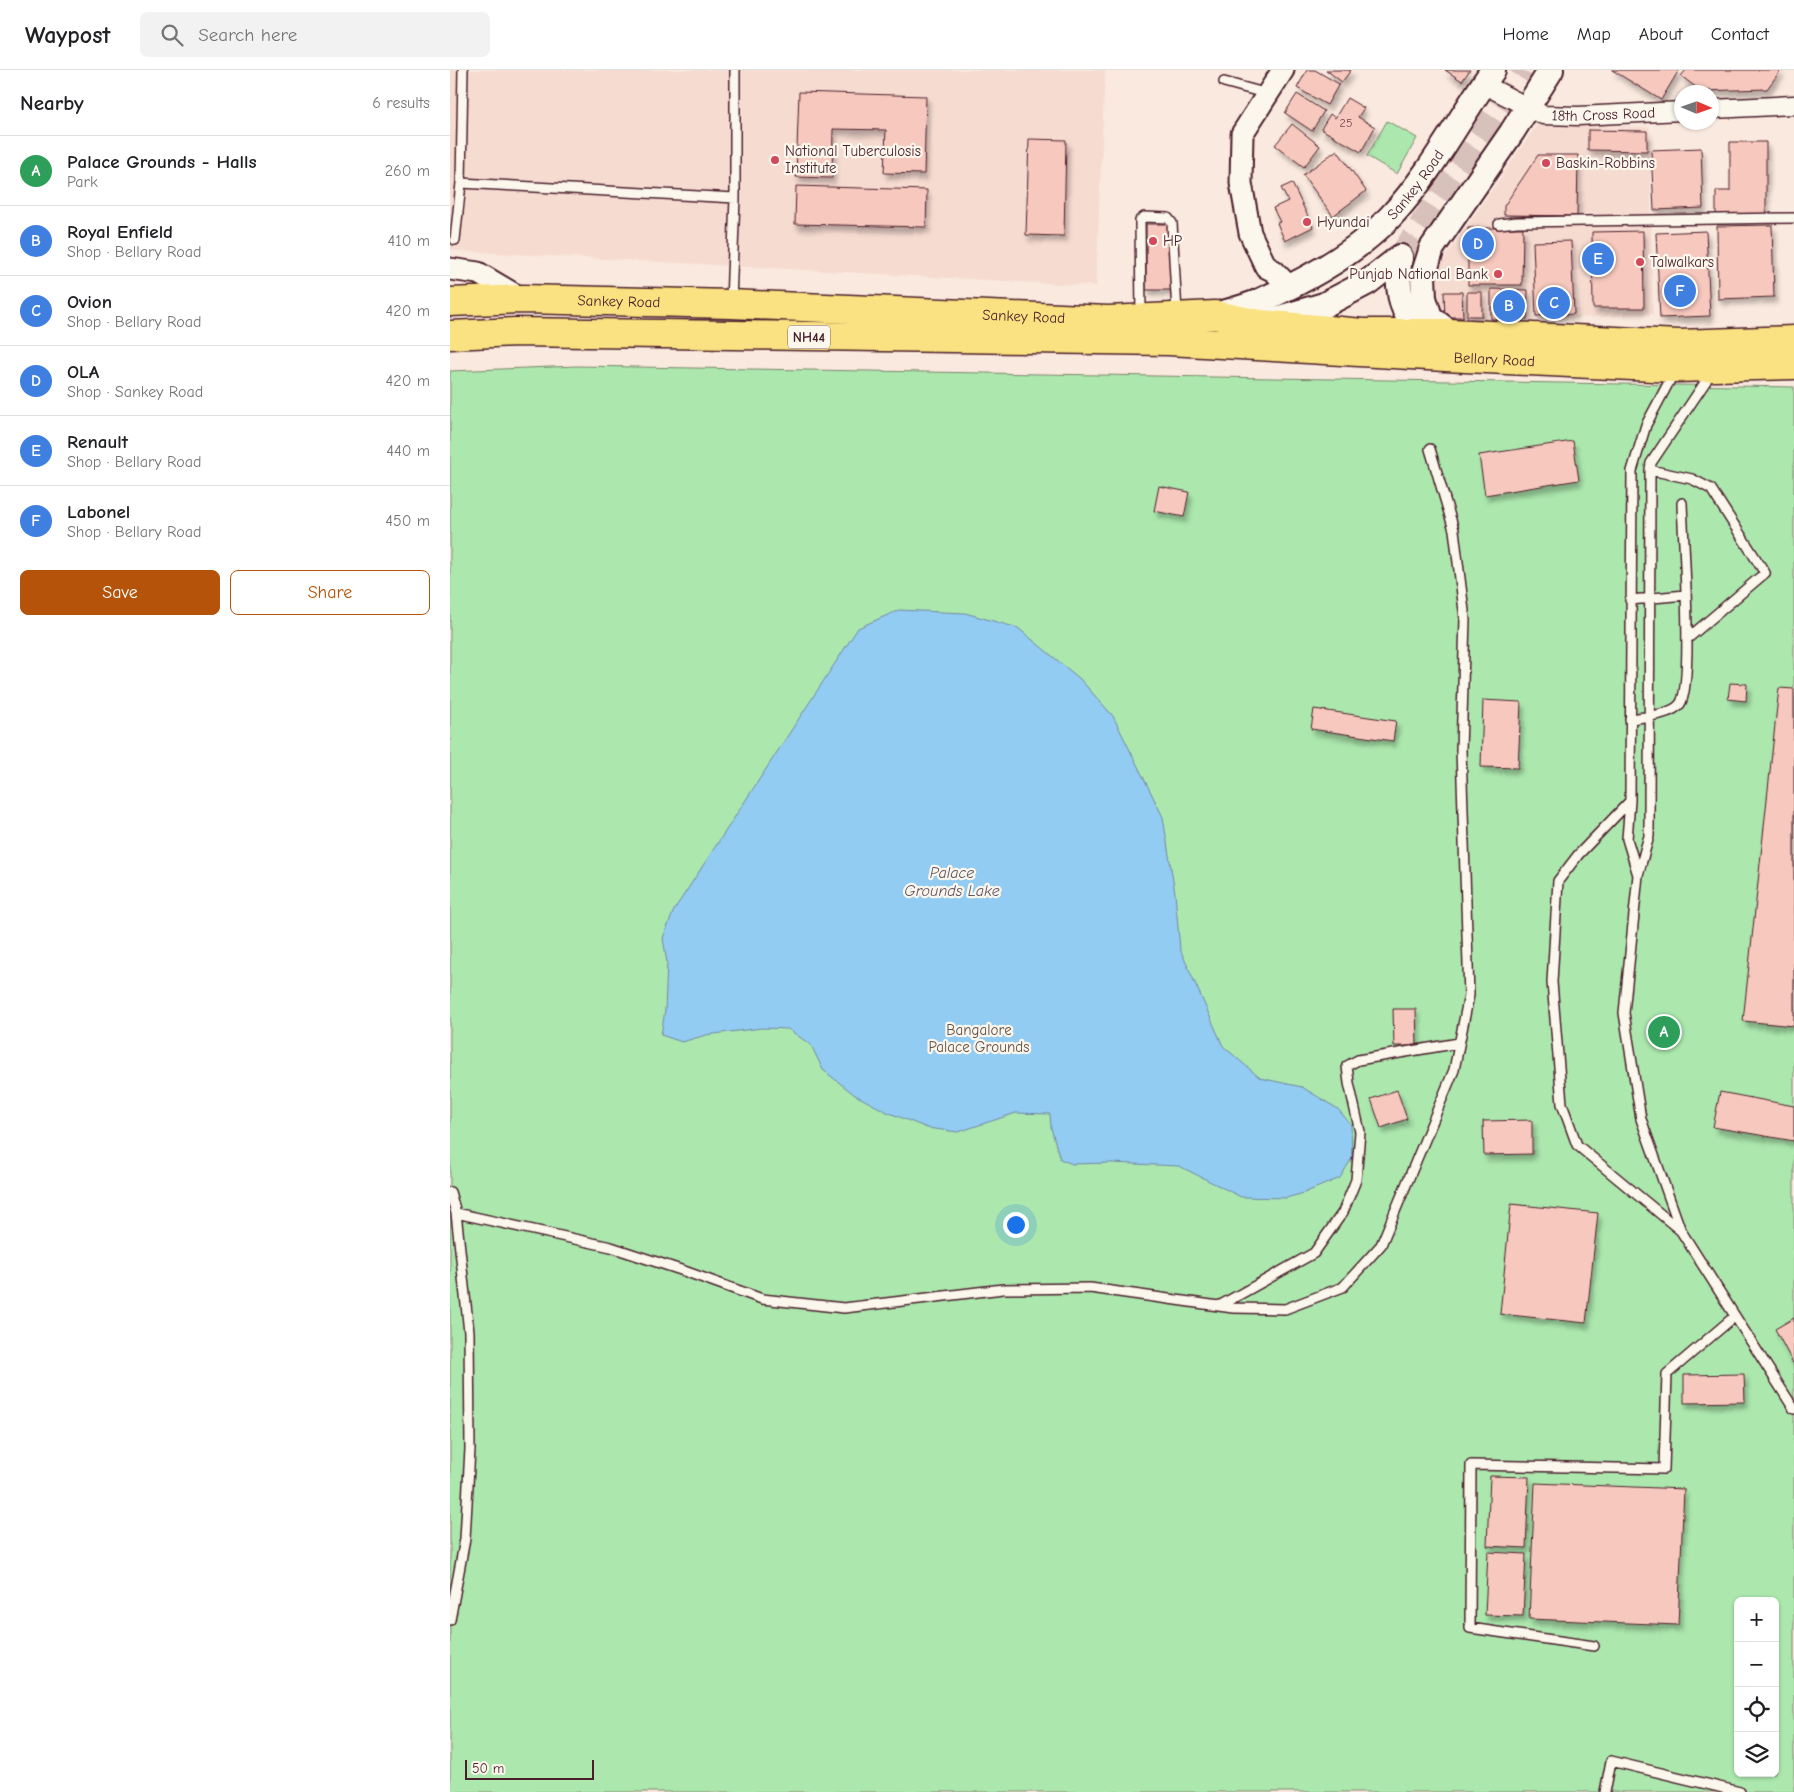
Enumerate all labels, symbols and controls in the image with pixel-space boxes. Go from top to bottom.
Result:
search box [140,12,490,57]
text: Waypost [25,21,110,49]
icon: search [158,21,186,49]
text: Search here [198,24,297,46]
text: Home [1502,24,1549,45]
text: Map [1577,24,1611,45]
text: About [1639,24,1683,45]
text: Contact [1711,24,1769,45]
north arrow [1674,85,1719,130]
text: Nearby [20,91,84,115]
text: 6 results [372,94,430,112]
street label: 18th Cross Road [1551,103,1656,125]
house number: 25 [1340,116,1352,130]
place label: National Tuberculosis Institute [785,142,921,177]
street label: Sankey Road [1383,147,1448,223]
text: Palace Grounds - Halls [67,151,257,173]
marker: National Tuberculosis Institute [769,154,781,166]
place label: Baskin-Robbins [1556,154,1655,172]
marker: Baskin-Robbins [1540,157,1552,169]
text: A [32,162,40,180]
text: 260 m [385,162,430,180]
text: Park [67,173,98,191]
place label: Hyundai [1317,213,1370,231]
marker: Hyundai [1301,216,1313,228]
text: Royal Enfield [67,221,173,243]
pin: D [1462,225,1494,263]
text: B [31,232,41,250]
text: 410 m [388,232,430,250]
place label: HP [1163,232,1183,250]
marker: HP [1147,235,1159,247]
pin: E [1582,240,1614,278]
text: Shop · Bellary Road [67,243,201,261]
place label: Talwalkars [1650,253,1714,271]
marker: Talwalkars [1634,256,1646,268]
place label: Punjab National Bank [1349,265,1489,283]
marker: Punjab National Bank [1492,268,1504,280]
pin: F [1664,272,1696,310]
pin: C [1538,284,1570,322]
pin: B [1493,287,1525,325]
text: Ovion [67,291,112,313]
street label: Sankey Road [577,291,661,311]
text: C [31,302,41,320]
text: 420 m [386,302,430,320]
street label: Sankey Road [982,306,1065,327]
text: Shop · Bellary Road [67,313,201,331]
road number: NH44 [788,326,830,348]
street label: Bellary Road [1453,348,1535,370]
text: OLA [67,361,99,383]
text: D [31,372,41,390]
text: 420 m [386,372,430,390]
text: Shop · Sankey Road [67,383,203,401]
text: Renault [67,431,128,453]
text: E [31,442,41,460]
text: 440 m [386,442,430,460]
text: Shop · Bellary Road [67,453,201,471]
text: Labonel [67,501,130,523]
text: F [31,512,41,530]
text: 450 m [385,512,430,530]
text: Shop · Bellary Road [67,523,201,541]
button: Save [20,570,220,615]
button: Share [230,570,430,615]
water label: Palace Grounds Lake [904,864,1000,900]
pin: A [1648,1013,1680,1051]
park label: Bangalore Palace Grounds [929,1021,1029,1056]
your location [1003,1212,1029,1238]
map controls [1734,1597,1779,1777]
button: + [1734,1597,1779,1642]
button: − [1734,1642,1779,1687]
button: locate [1734,1687,1779,1732]
button: layers [1734,1732,1779,1777]
scale bar [465,1757,594,1780]
text: 50 m [472,1760,504,1777]

